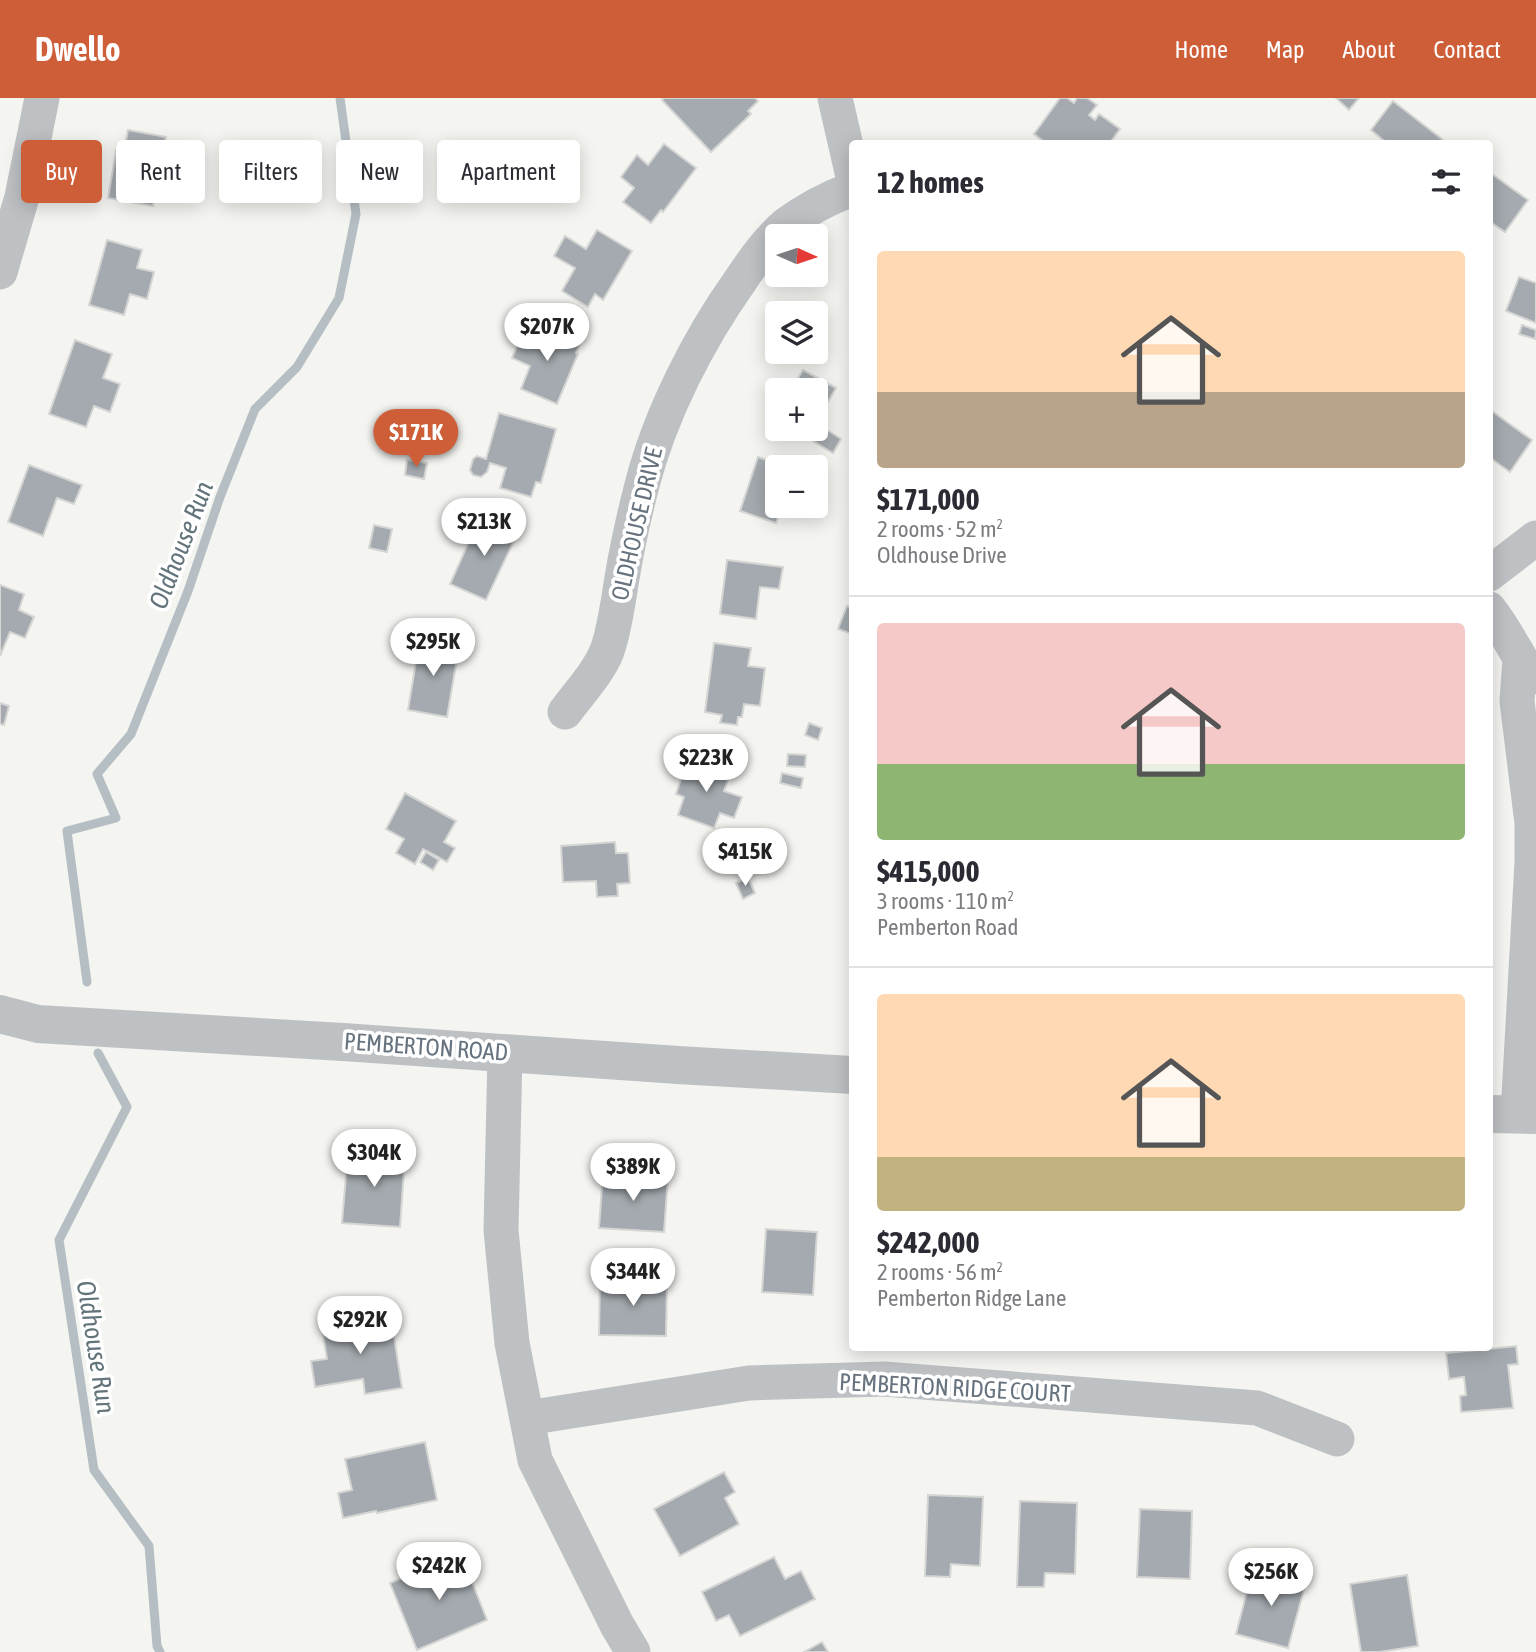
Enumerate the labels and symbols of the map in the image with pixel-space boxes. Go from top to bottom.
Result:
north arrow [765,224,828,287]
pin: $207K [498,303,596,363]
pin: $171K [367,410,465,469]
street label: OLDHOUSE DRIVE [606,445,667,603]
water label: Oldhouse Run [143,477,219,613]
pin: $213K [435,498,533,558]
pin: $295K [384,618,482,678]
pin: $223K [657,734,755,794]
pin: $415K [696,828,794,888]
street label: PEMBERTON ROAD [343,1027,509,1066]
pin: $304K [325,1130,423,1189]
pin: $389K [584,1144,682,1203]
pin: $344K [584,1248,682,1308]
water label: Oldhouse Run [71,1278,121,1416]
pin: $292K [311,1296,409,1356]
street label: PEMBERTON RIDGE COURT [838,1368,1072,1407]
pin: $242K [390,1542,488,1602]
pin: $256K [1222,1548,1320,1608]

